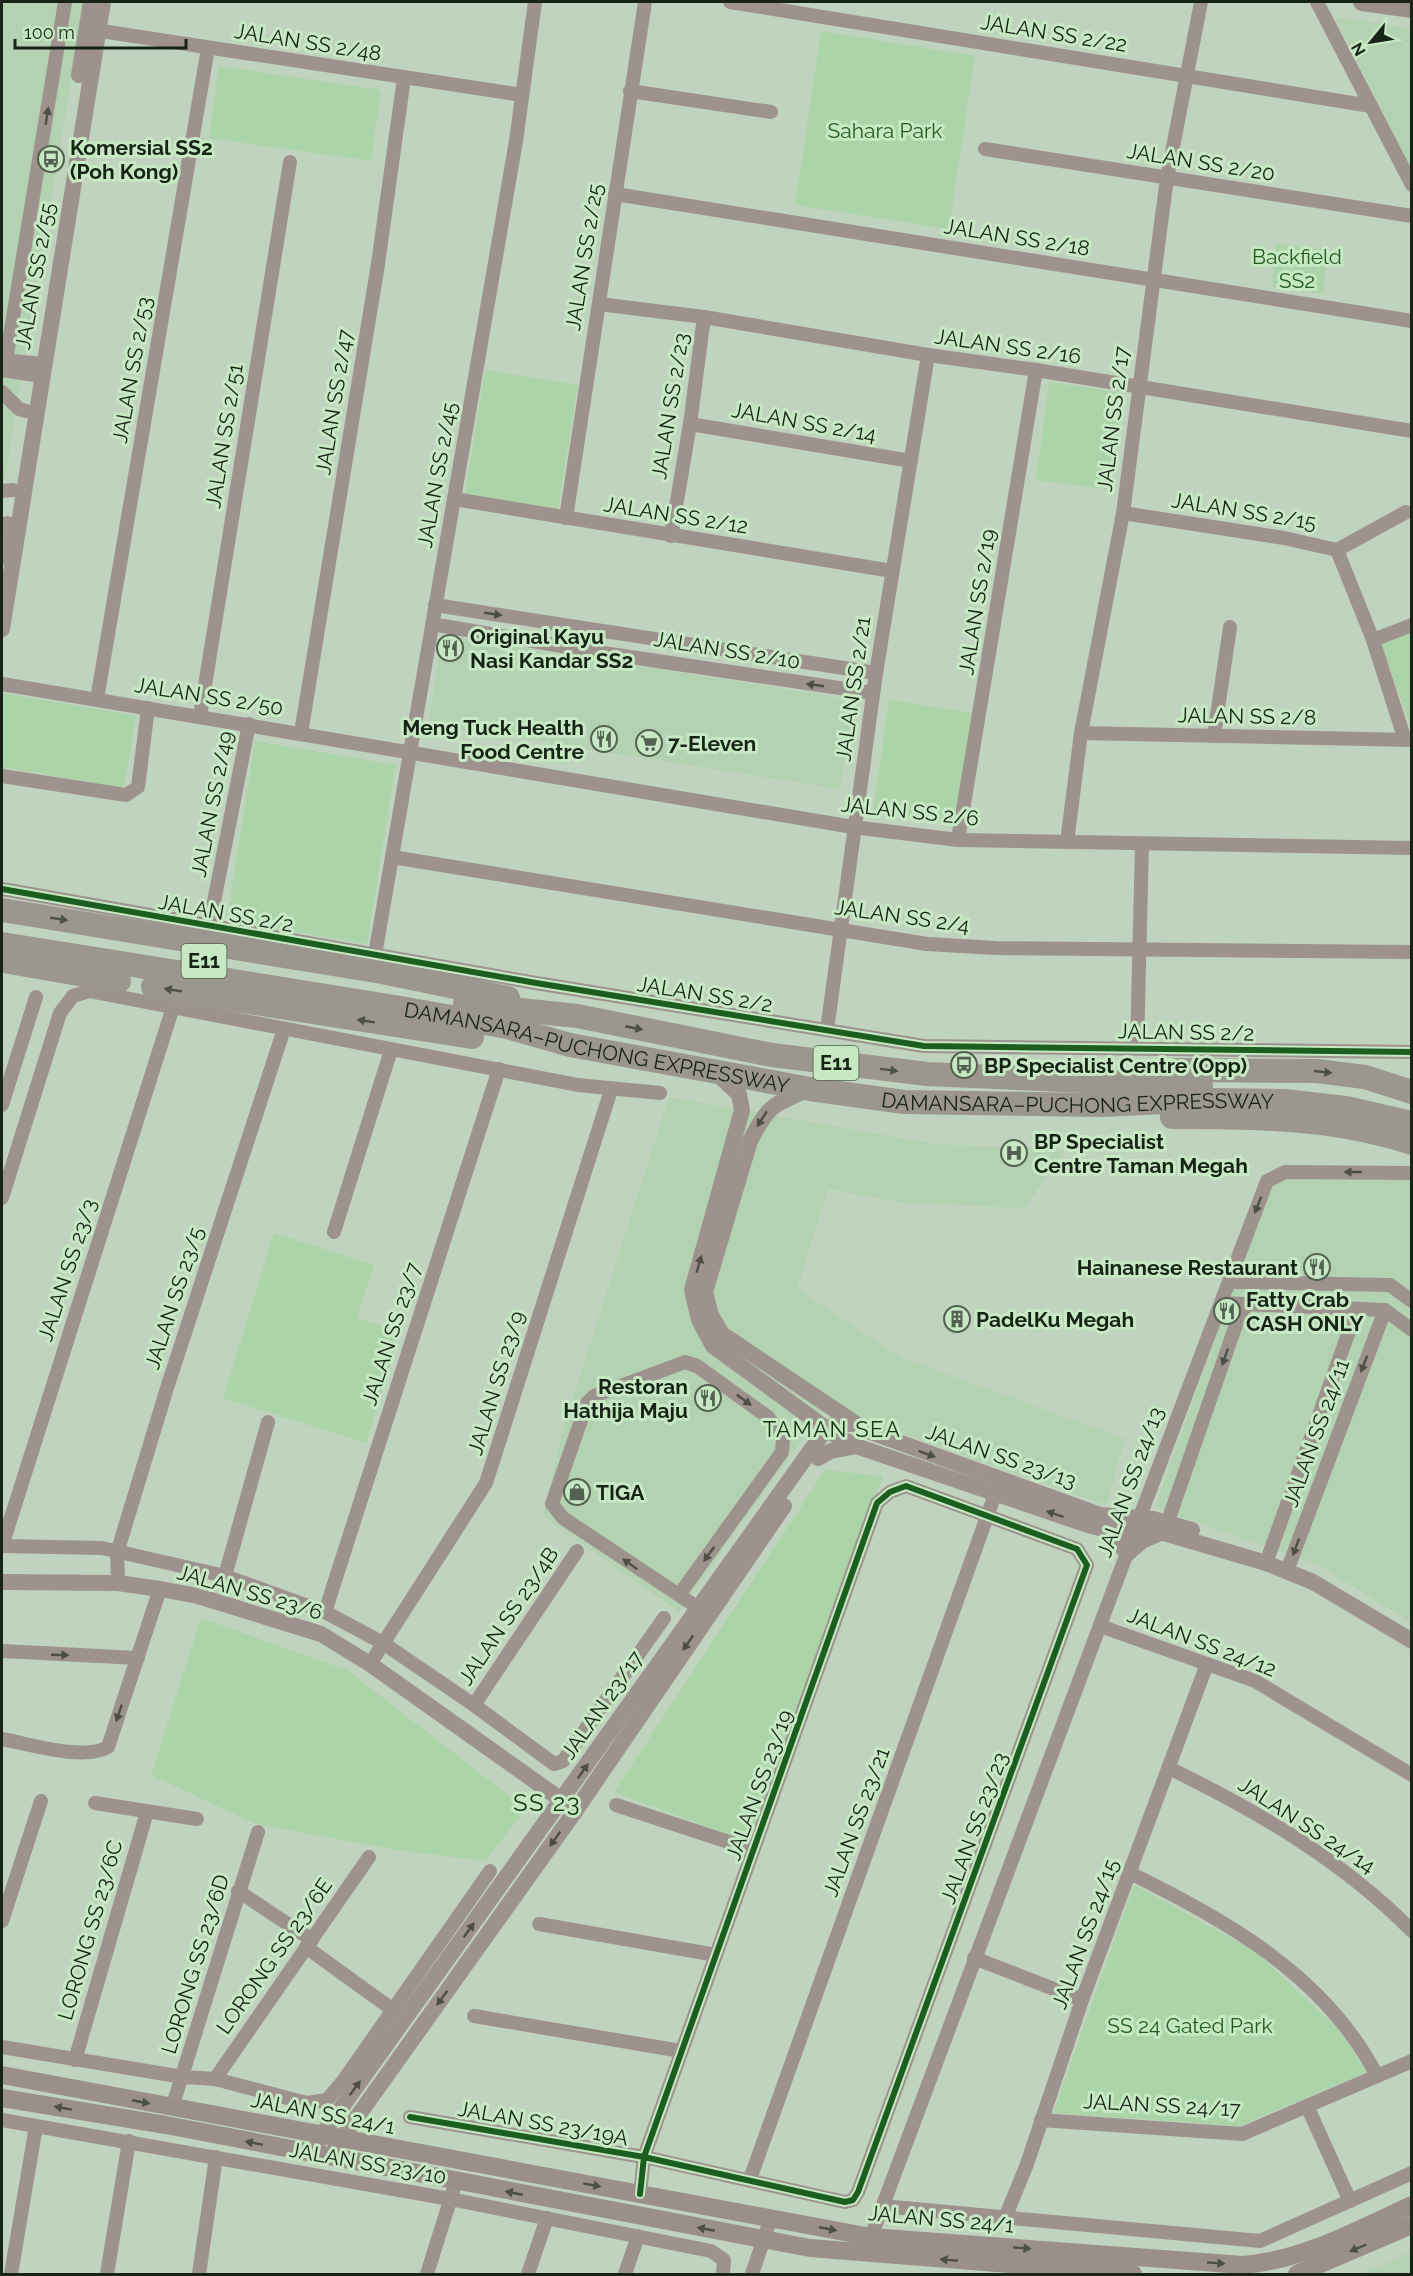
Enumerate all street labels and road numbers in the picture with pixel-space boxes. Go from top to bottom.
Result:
street label: JALAN SS 2/22 [979,9,1129,57]
street label: JALAN SS 2/48 [233,18,383,66]
street label: JALAN SS 2/20 [1125,138,1277,186]
street label: JALAN SS 2/25 [560,182,608,332]
street label: JALAN SS 2/55 [10,201,60,351]
street label: JALAN SS 2/18 [942,213,1092,261]
street label: JALAN SS 2/53 [107,295,157,445]
street label: JALAN SS 2/16 [933,323,1083,369]
street label: JALAN SS 2/47 [310,327,358,477]
street label: JALAN SS 2/23 [646,331,694,481]
street label: JALAN SS 2/17 [1092,344,1134,493]
street label: JALAN SS 2/51 [200,362,248,510]
street label: JALAN SS 2/14 [730,397,878,447]
street label: JALAN SS 2/45 [412,400,462,550]
street label: JALAN SS 2/15 [1170,487,1318,535]
street label: JALAN SS 2/12 [602,491,750,539]
street label: JALAN SS 2/19 [953,527,1001,677]
street label: JALAN SS 2/21 [830,615,876,763]
street label: JALAN SS 2/10 [652,626,802,674]
street label: JALAN SS 2/50 [133,672,285,720]
street label: JALAN SS 2/8 [1177,702,1317,730]
street label: JALAN SS 2/49 [186,729,238,879]
street label: JALAN SS 2/6 [840,791,980,831]
street label: JALAN SS 2/2 [156,889,296,937]
street label: JALAN SS 2/4 [833,894,971,938]
road number: E11 [182,944,226,978]
street label: JALAN SS 2/2 [635,971,775,1017]
street label: DAMANSARA–PUCHONG EXPRESSWAY [402,996,792,1098]
street label: JALAN SS 2/2 [1117,1018,1255,1046]
road number: E11 [814,1046,858,1080]
street label: DAMANSARA–PUCHONG EXPRESSWAY [880,1087,1275,1118]
street label: JALAN SS 23/3 [32,1196,102,1344]
street label: JALAN SS 23/5 [139,1224,209,1372]
street label: JALAN SS 23/7 [356,1259,426,1409]
street label: JALAN SS 23/9 [462,1308,530,1458]
street label: JALAN SS 24/11 [1278,1356,1354,1510]
street label: JALAN SS 24/13 [1091,1404,1169,1560]
street label: JALAN SS 23/13 [923,1419,1079,1493]
street label: JALAN SS 23/4B [453,1542,563,1690]
street label: JALAN SS 23/6 [174,1559,326,1625]
street label: JALAN SS 24/12 [1124,1602,1280,1682]
street label: JALAN 23/17 [555,1645,649,1764]
street label: JALAN SS 23/19 [720,1706,798,1864]
street label: JALAN SS 23/21 [817,1744,895,1900]
street label: JALAN SS 23/23 [935,1749,1013,1907]
street label: JALAN SS 24/14 [1234,1772,1380,1878]
street label: LORONG SS 23/6C [52,1837,128,2023]
street label: JALAN SS 24/15 [1046,1856,1124,2012]
street label: LORONG SS 23/6D [156,1871,234,2057]
street label: LORONG SS 23/6E [211,1873,337,2039]
street label: JALAN SS 24/1 [249,2087,397,2139]
street label: JALAN SS 24/17 [1083,2088,1242,2122]
street label: JALAN SS 23/19A [456,2096,630,2150]
street label: JALAN SS 23/10 [288,2137,448,2189]
street label: JALAN SS 24/1 [867,2200,1015,2238]

